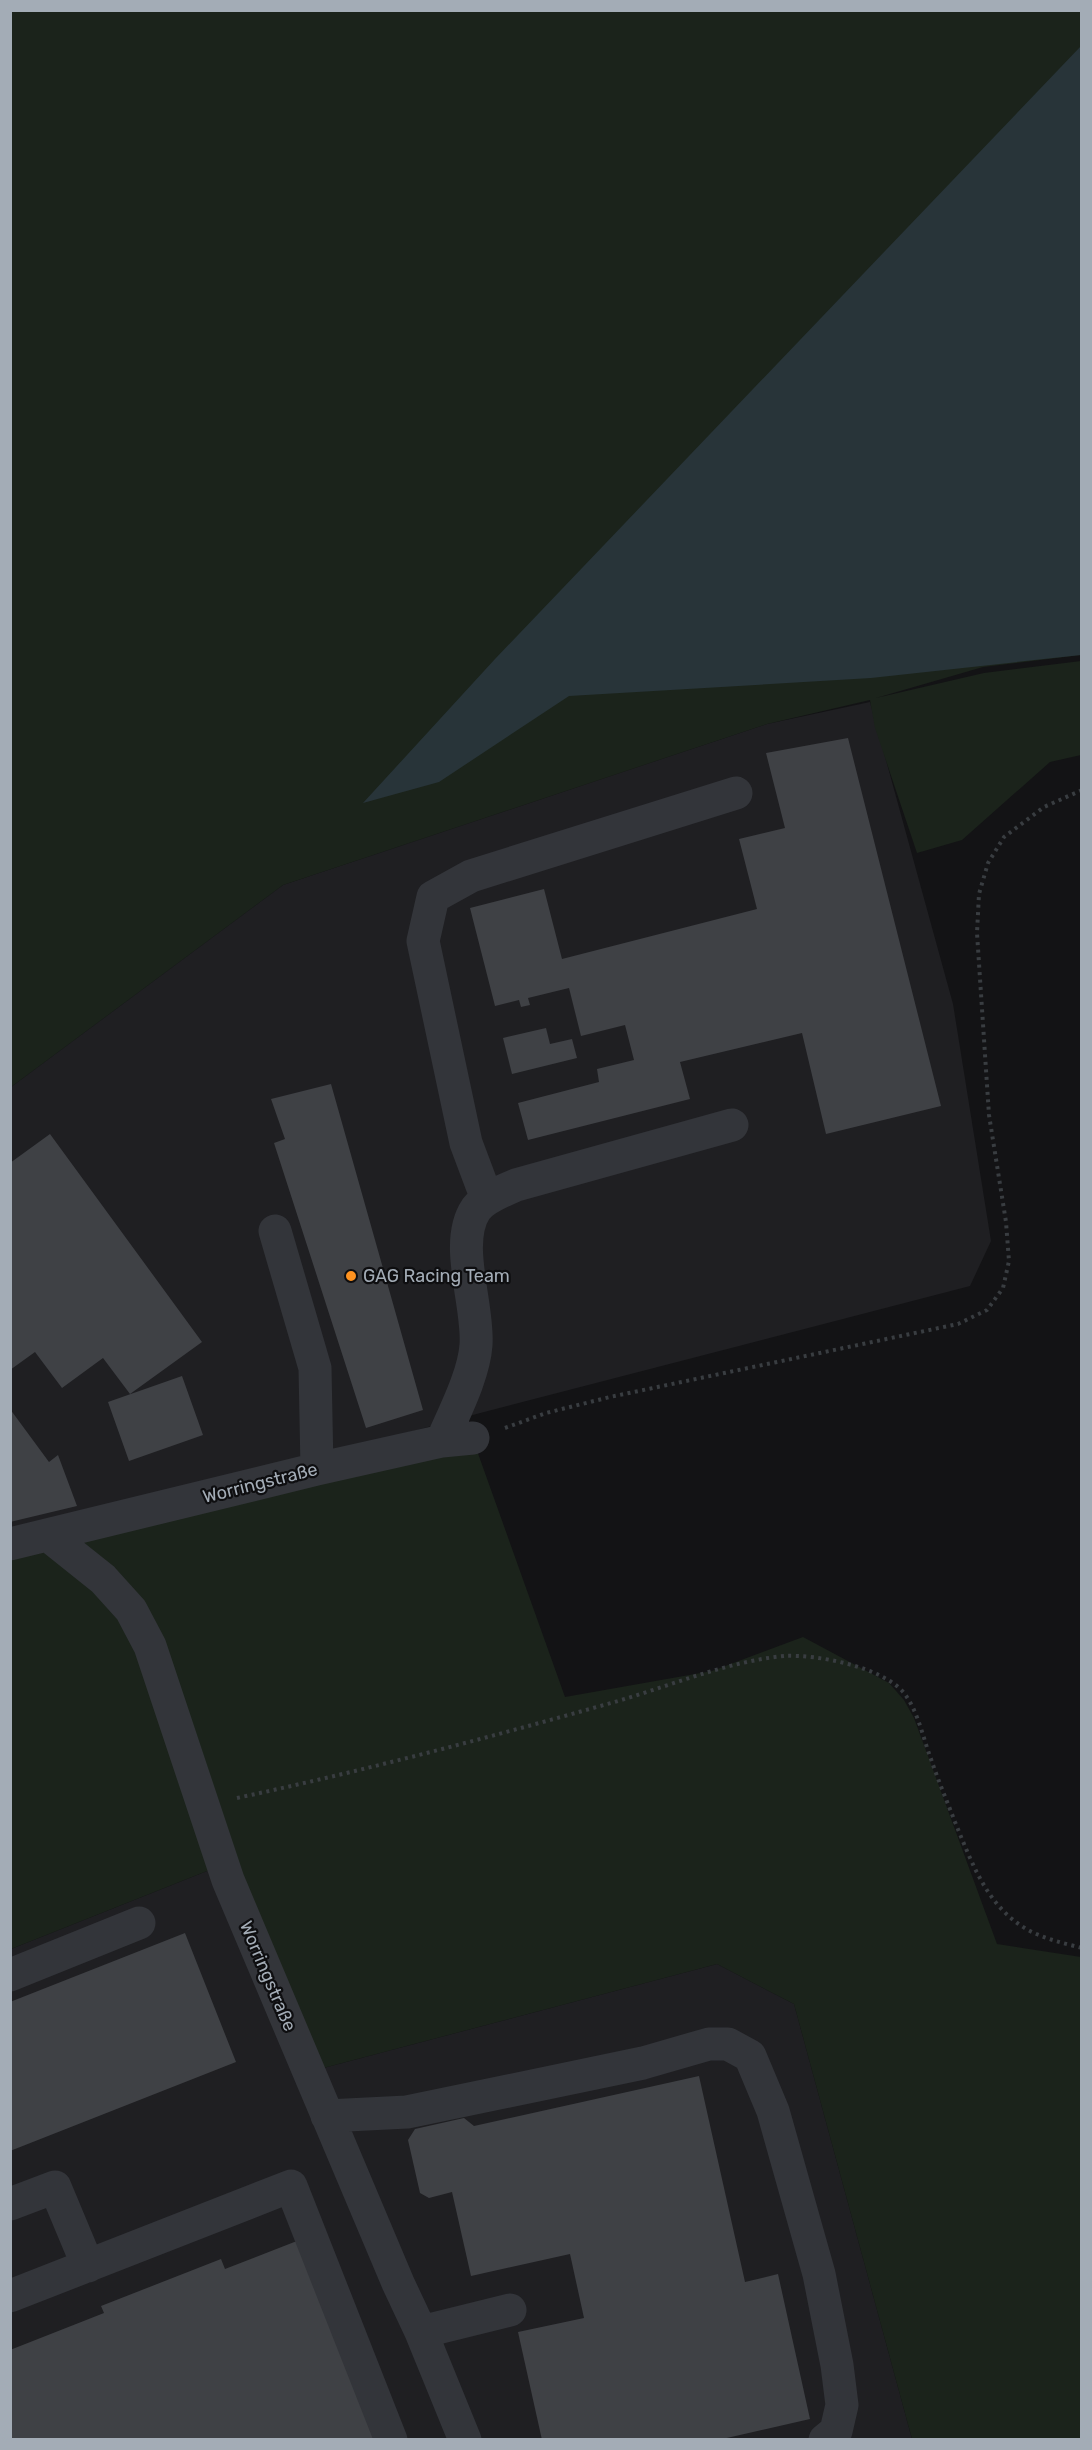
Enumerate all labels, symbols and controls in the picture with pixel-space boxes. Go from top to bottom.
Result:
place label: GAG Racing Team [363,1265,510,1287]
marker: GAG Racing Team [344,1269,358,1283]
street label: Worringstraße [200,1458,320,1508]
street label: Worringstraße [235,1918,301,2034]

